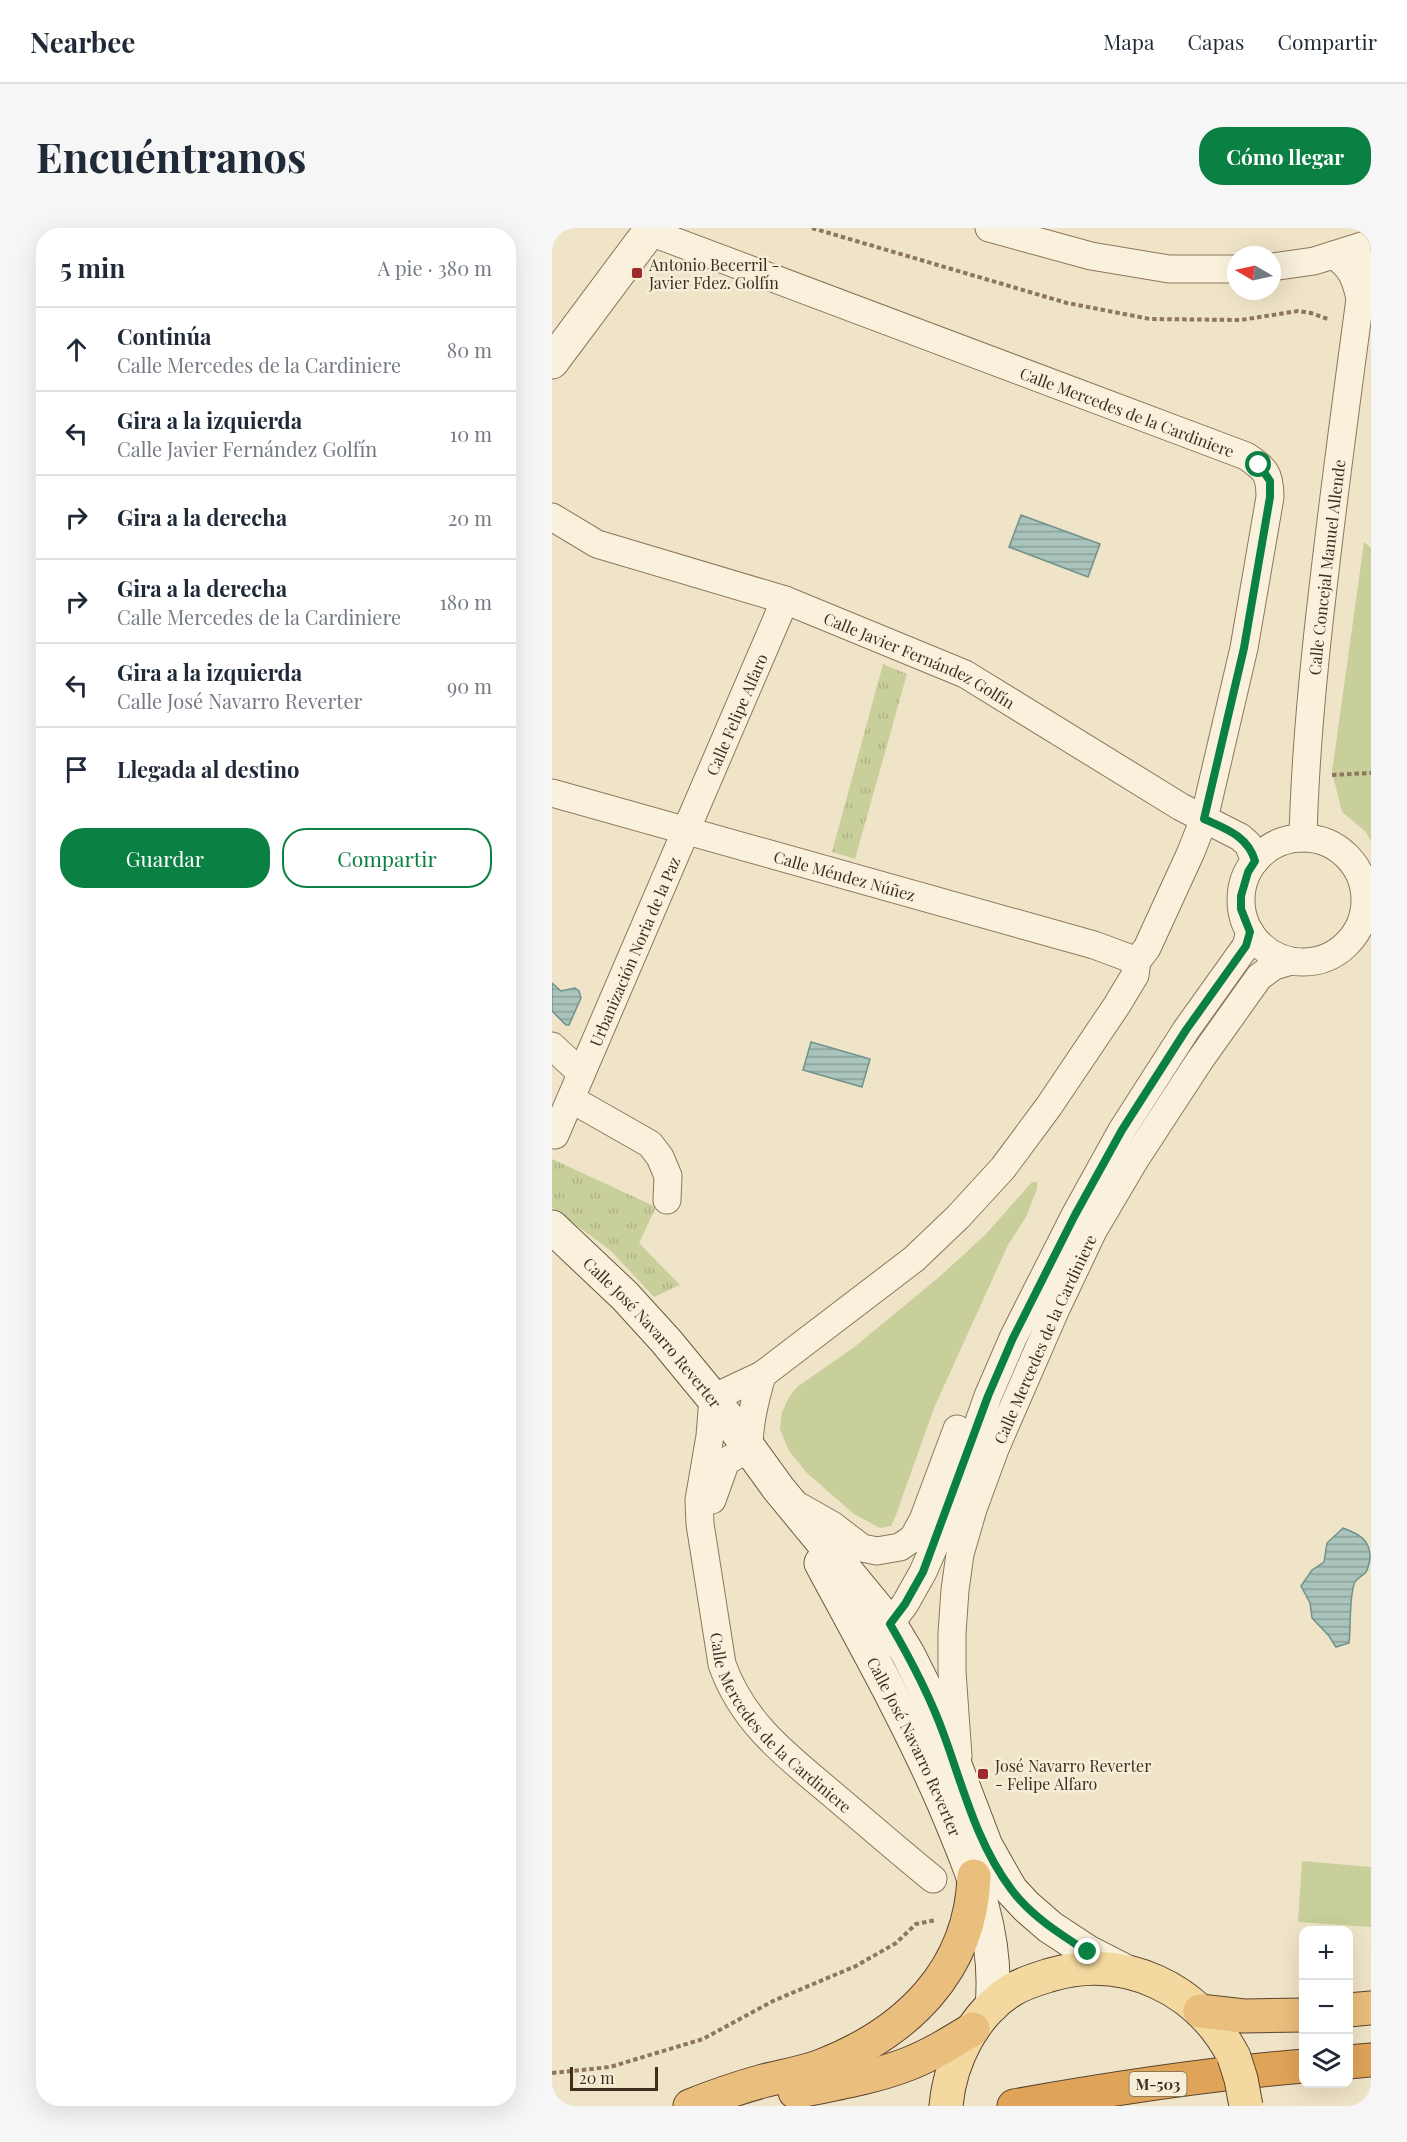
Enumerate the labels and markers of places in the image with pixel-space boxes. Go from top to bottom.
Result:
place label: Antonio Becerril - Javier Fdez. Golfín [648,254,779,293]
marker: Antonio Becerril - Javier Fdez. Golfín [630,266,644,280]
place label: José Navarro Reverter - Felipe Alfaro [994,1755,1151,1794]
marker: José Navarro Reverter - Felipe Alfaro [976,1767,990,1781]

